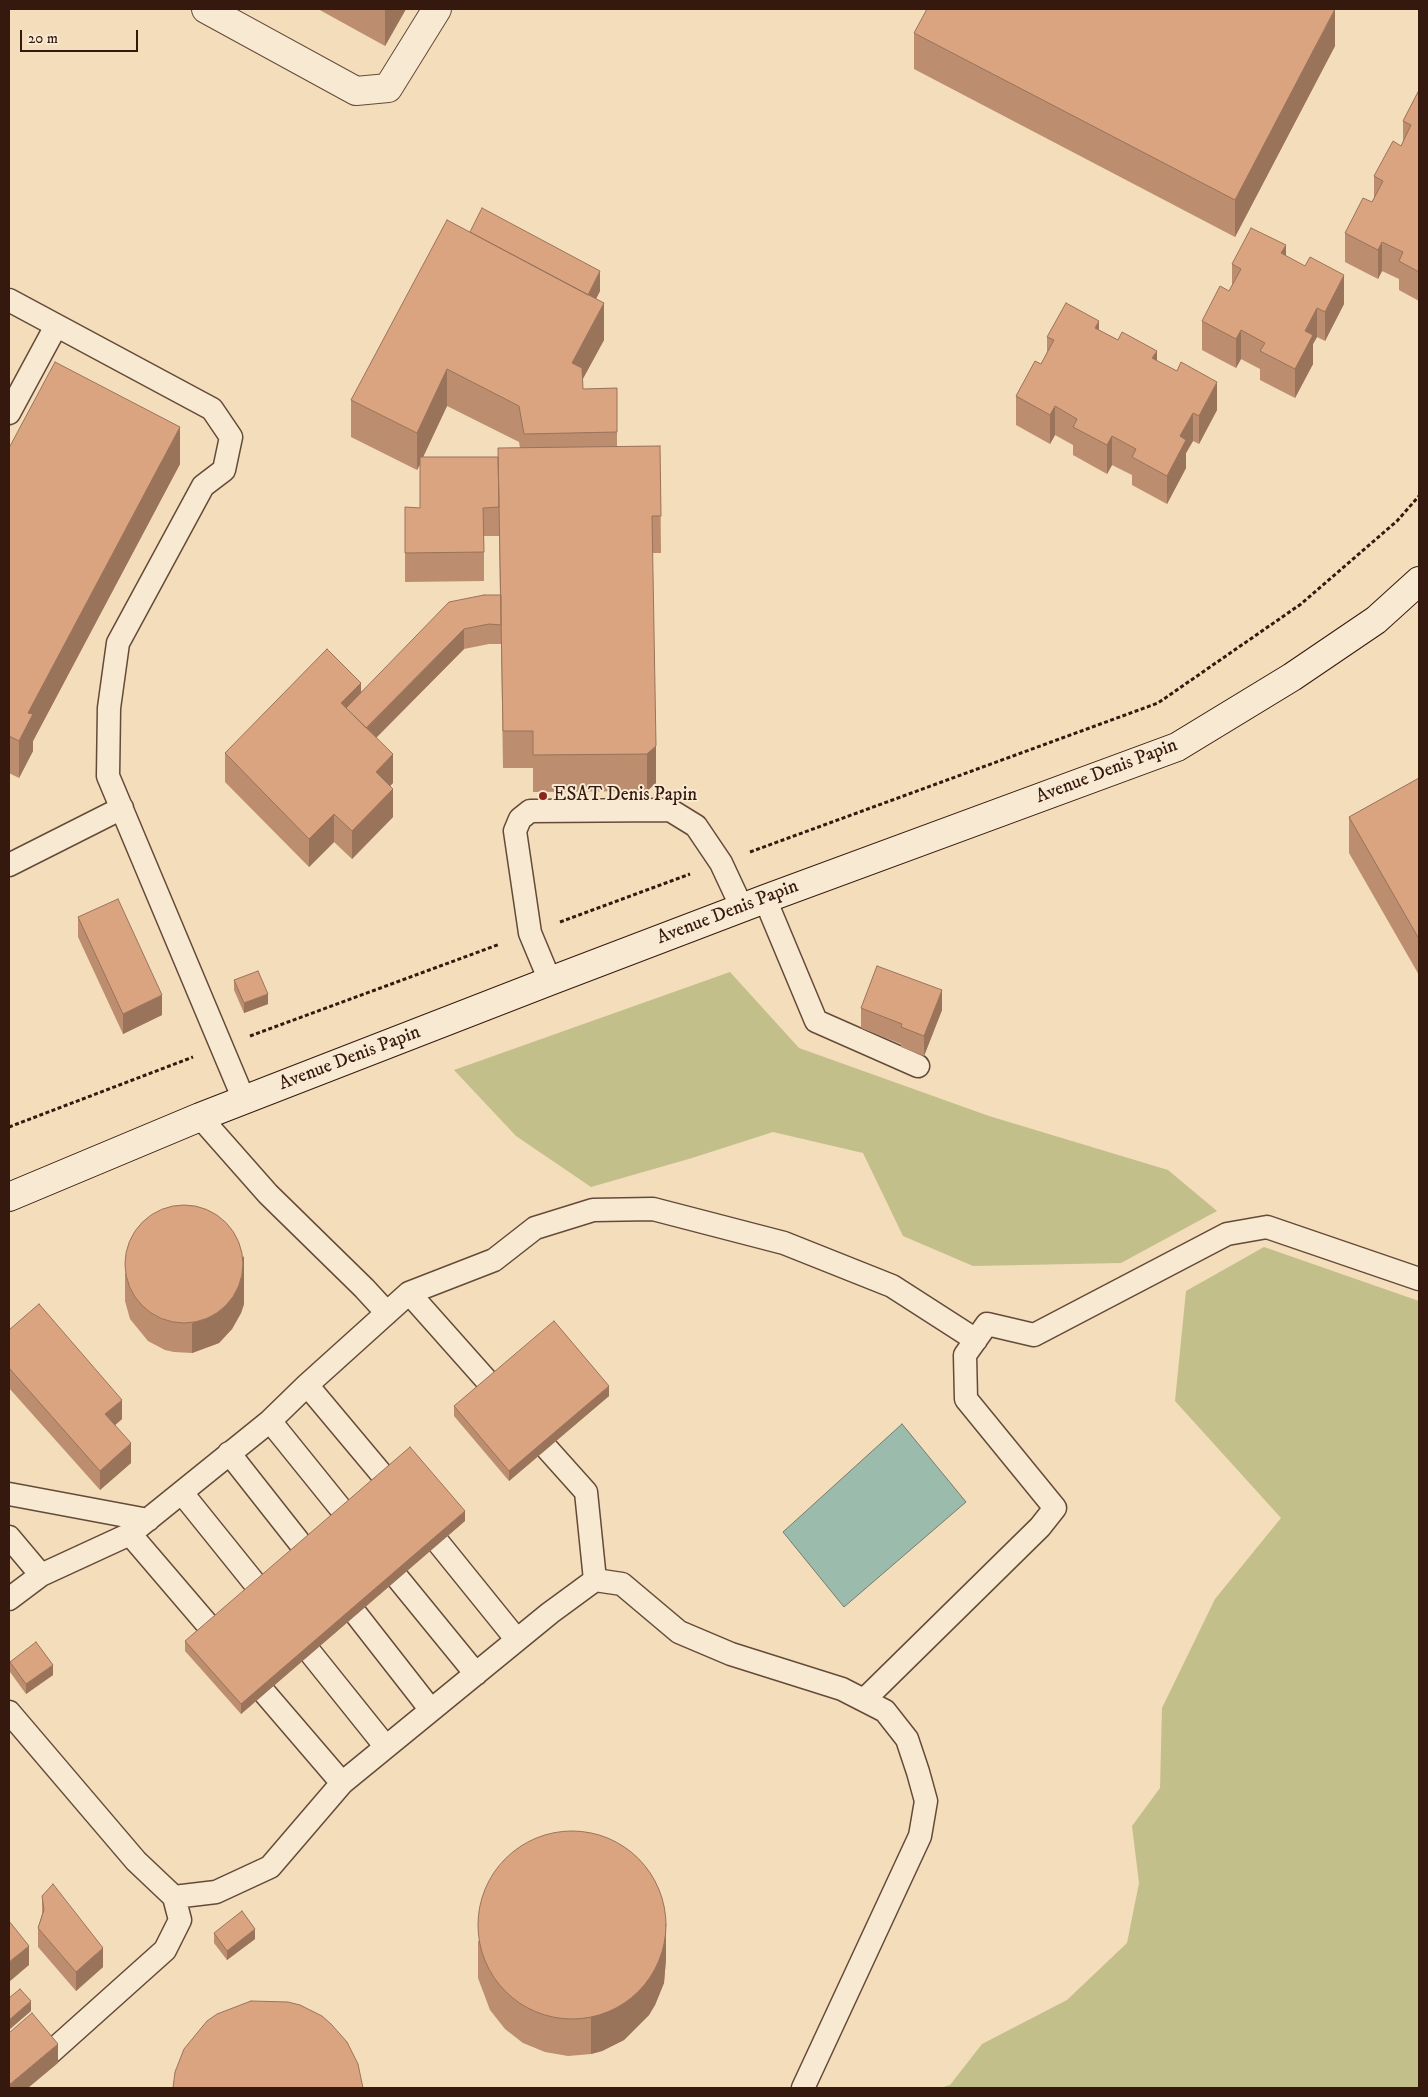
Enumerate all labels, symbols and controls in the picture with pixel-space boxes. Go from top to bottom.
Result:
scale bar [22,20,140,52]
text: 20 m [28,29,58,48]
street label: Avenue Denis Papin [1033,735,1181,809]
place label: ESAT Denis Papin [553,785,697,807]
marker: ESAT Denis Papin [537,790,549,802]
street label: Avenue Denis Papin [654,876,802,950]
street label: Avenue Denis Papin [276,1022,424,1096]

